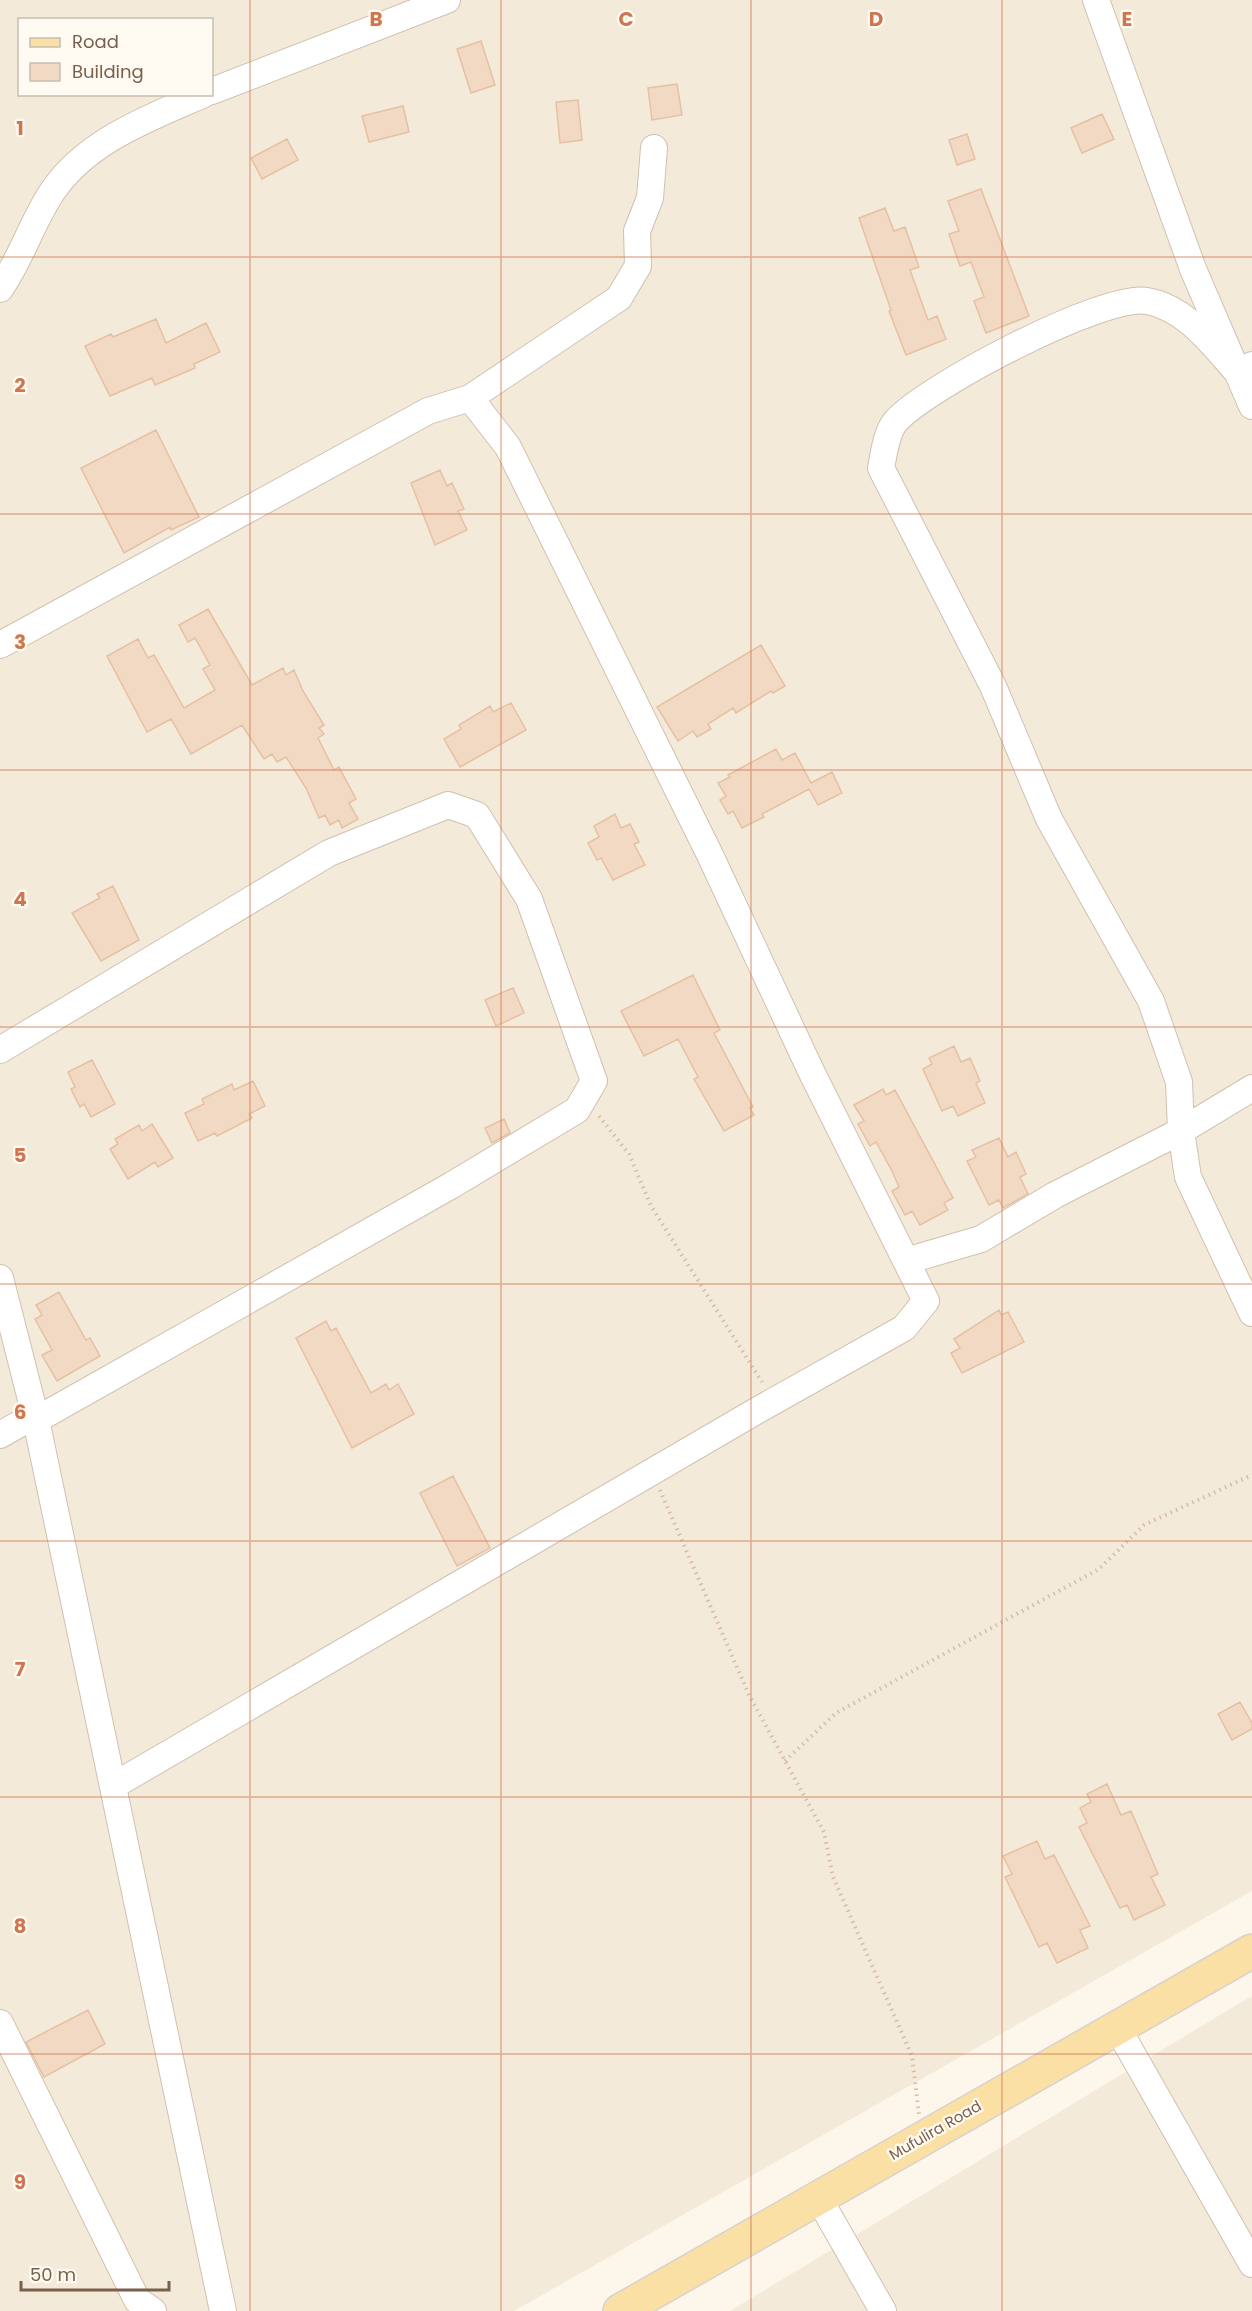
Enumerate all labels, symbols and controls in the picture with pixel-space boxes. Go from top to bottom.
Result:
text: B [369,5,383,33]
text: C [618,5,634,33]
text: D [869,5,883,33]
text: E [1122,5,1132,33]
legend [18,18,213,96]
text: Road [72,29,119,54]
text: Building [72,59,144,84]
text: 1 [16,114,24,142]
text: 2 [14,371,26,399]
text: 3 [14,628,26,656]
text: 4 [13,885,27,913]
text: 5 [14,1141,27,1169]
text: 6 [14,1398,26,1426]
text: 7 [15,1655,26,1683]
text: 8 [14,1912,26,1940]
street label: Mufulira Road [885,2095,985,2165]
text: 9 [14,2168,26,2196]
scale bar [21,2254,170,2292]
text: 50 m [30,2262,76,2287]

